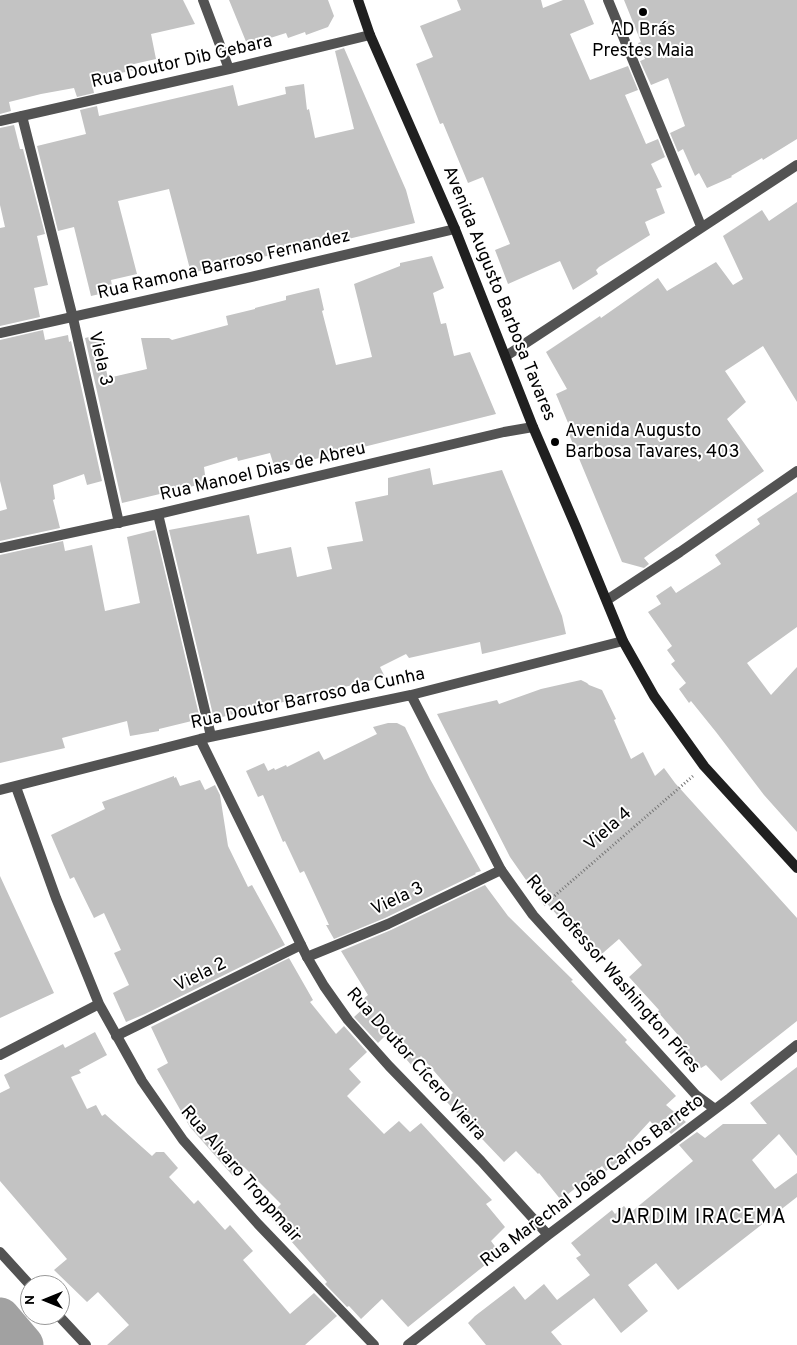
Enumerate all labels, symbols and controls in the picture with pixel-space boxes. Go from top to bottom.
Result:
marker: AD Brás Prestes Maia [637,6,649,18]
place label: AD Brás Prestes Maia [592,20,694,62]
street label: Rua Doutor Dib Gebara [89,32,275,94]
street label: Avenida Augusto Barbosa Tavares [437,163,559,425]
street label: Rua Ramona Barroso Fernandez [96,226,352,306]
street label: Viela 3 [82,330,116,388]
place label: Avenida Augusto Barbosa Tavares, 403 [565,421,739,464]
marker: Avenida Augusto Barbosa Tavares, 403 [549,436,561,448]
street label: Rua Manoel Dias de Abreu [158,439,368,507]
street label: Rua Doutor Barroso da Cunha [189,665,427,735]
street label: Viela 4 [581,804,637,856]
street label: Rua Professor Washington Píres [520,871,704,1079]
street label: Viela 3 [368,879,428,921]
street label: Viela 2 [171,954,231,998]
street label: Rua Doutor Cícero Vieira [341,984,489,1146]
street label: Rua Marechal João Carlos Barreto [477,1091,709,1273]
street label: Rua Alvaro Troppmair [175,1102,305,1248]
district label: JARDIM IRACEMA [610,1207,788,1231]
north arrow [20,1275,70,1325]
text: N [22,1295,39,1305]

